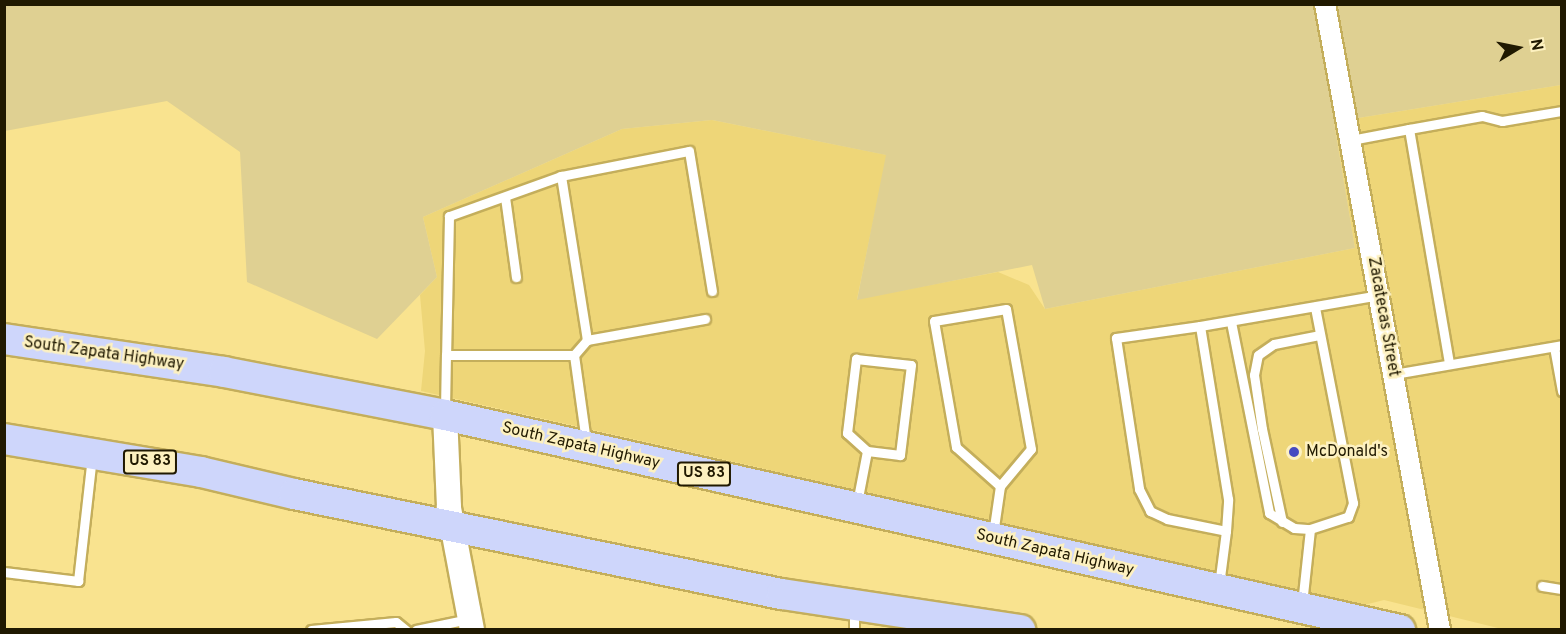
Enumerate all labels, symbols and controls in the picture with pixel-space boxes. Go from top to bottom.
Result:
north arrow [1488,18,1548,78]
text: N [1525,37,1547,52]
street label: Zacatecas Street [1363,256,1403,378]
street label: South Zapata Highway [23,333,185,375]
street label: South Zapata Highway [500,418,662,474]
place label: McDonald's [1306,442,1388,462]
marker: McDonald's [1287,445,1301,459]
road number: US 83 [122,450,178,474]
road number: US 83 [676,462,732,486]
street label: South Zapata Highway [974,525,1136,581]

